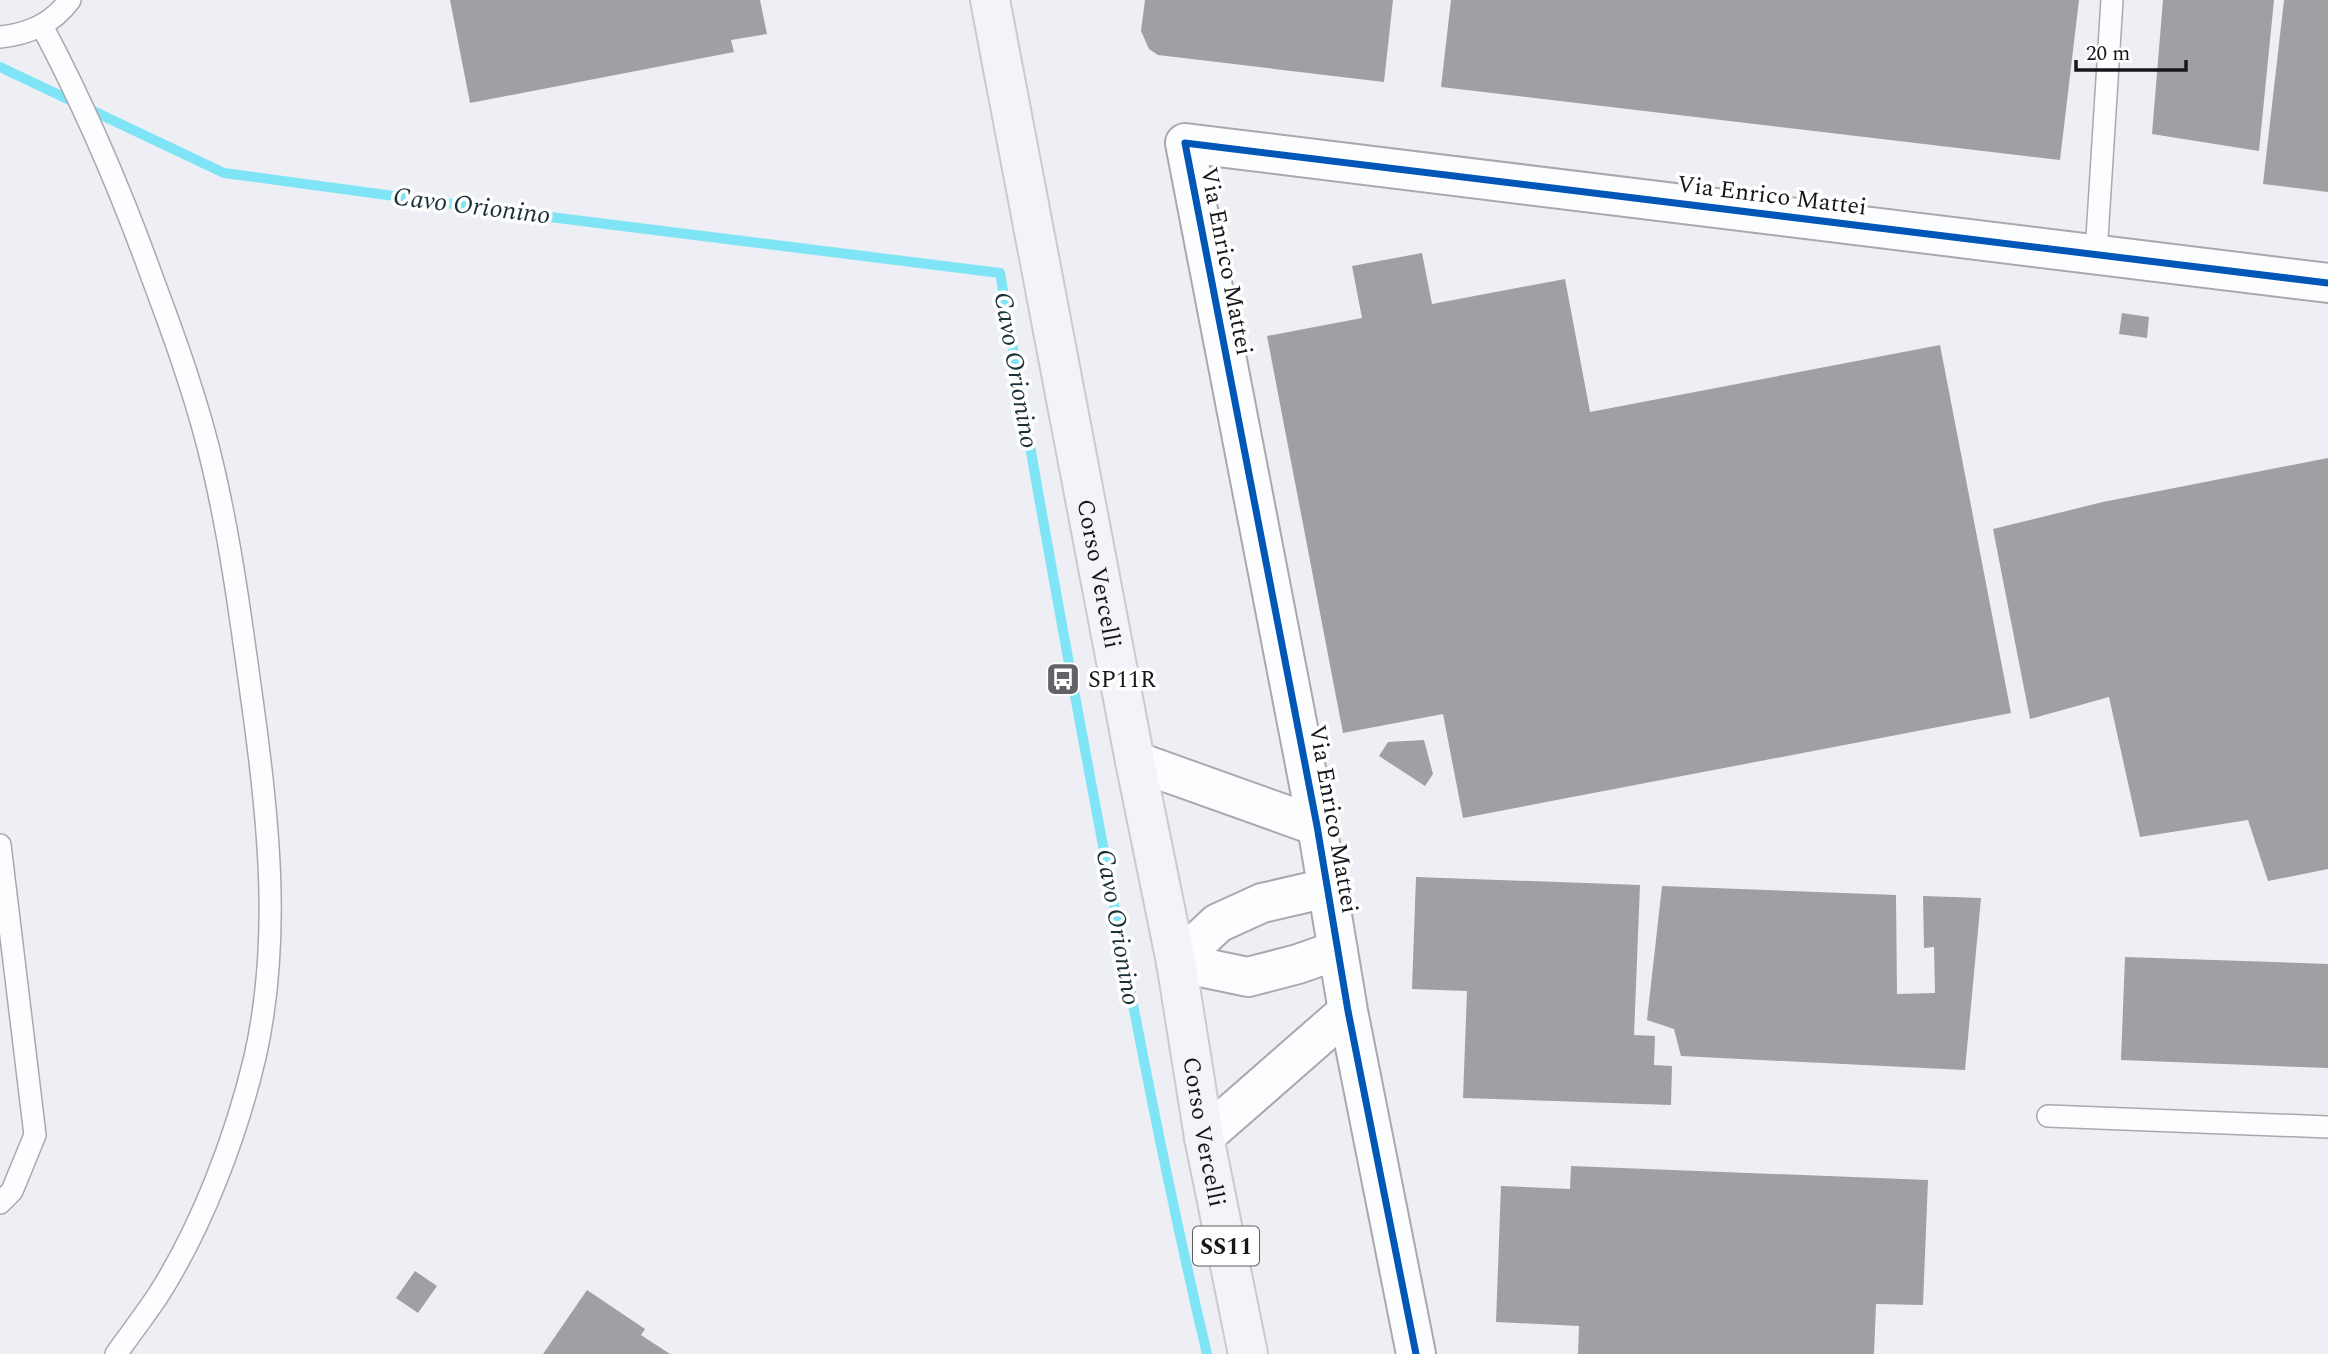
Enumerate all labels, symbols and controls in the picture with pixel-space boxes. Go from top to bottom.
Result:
scale bar [2076,28,2186,72]
text: 20 m [2086,38,2130,70]
street label: Via Enrico Mattei [1190,164,1262,358]
street label: Via Enrico Mattei [1675,166,1869,225]
water label: Cavo Orionino [391,176,553,235]
water label: Cavo Orionino [983,289,1049,452]
street label: Corso Vercelli [1066,496,1130,652]
bus stop icon: SP11R [1044,660,1082,698]
place label: SP11R [1088,662,1156,698]
street label: Via Enrico Mattei [1299,722,1367,916]
water label: Cavo Orionino [1085,846,1151,1009]
street label: Corso Vercelli [1172,1054,1235,1210]
road number: SS11 [1193,1226,1259,1266]

